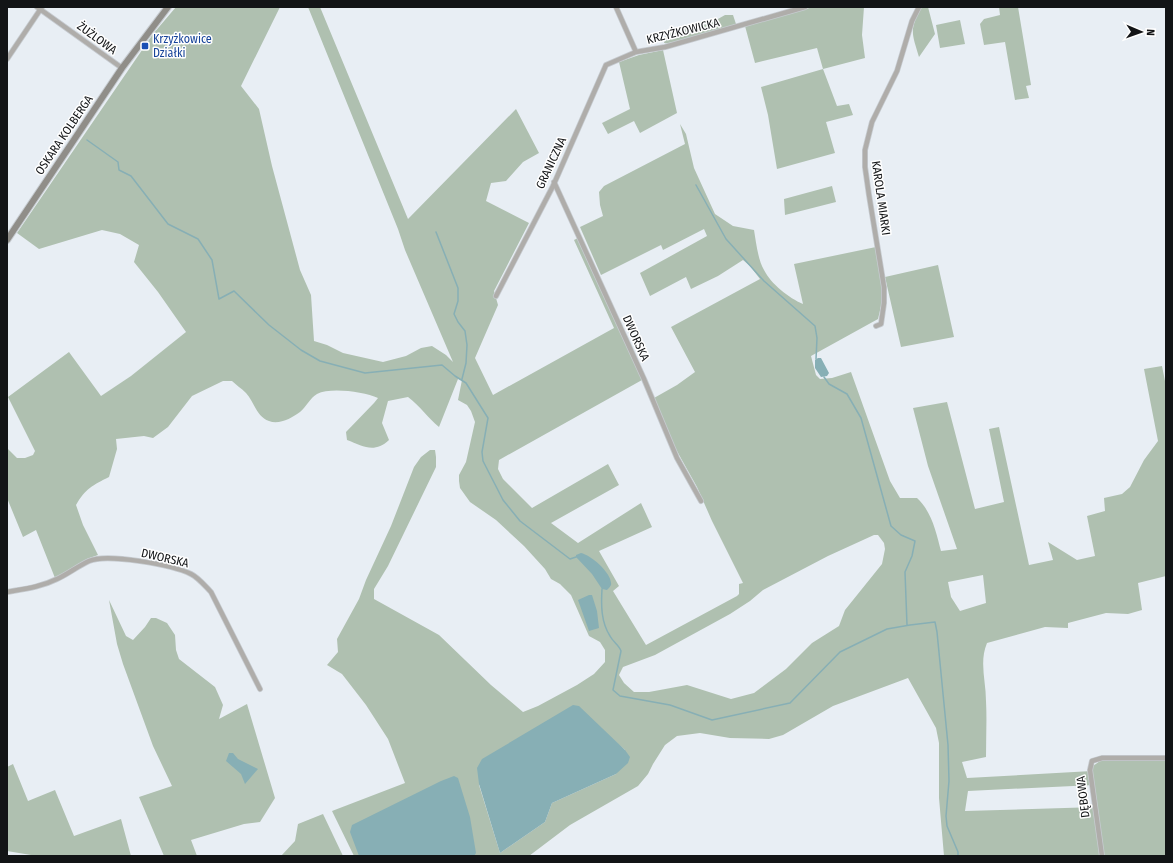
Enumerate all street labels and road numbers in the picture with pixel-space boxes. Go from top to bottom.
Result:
street label: KRZYŻKOWICKA [645,14,722,47]
street label: ŻUŻLOWA [74,18,121,58]
street label: OSKARA KOLBERGA [32,92,96,177]
street label: GRANICZNA [533,134,569,191]
street label: KAROLA MIARKI [869,160,893,236]
street label: DWORSKA [620,313,653,364]
street label: DWORSKA [140,546,191,570]
street label: DĘBOWA [1073,775,1093,819]

